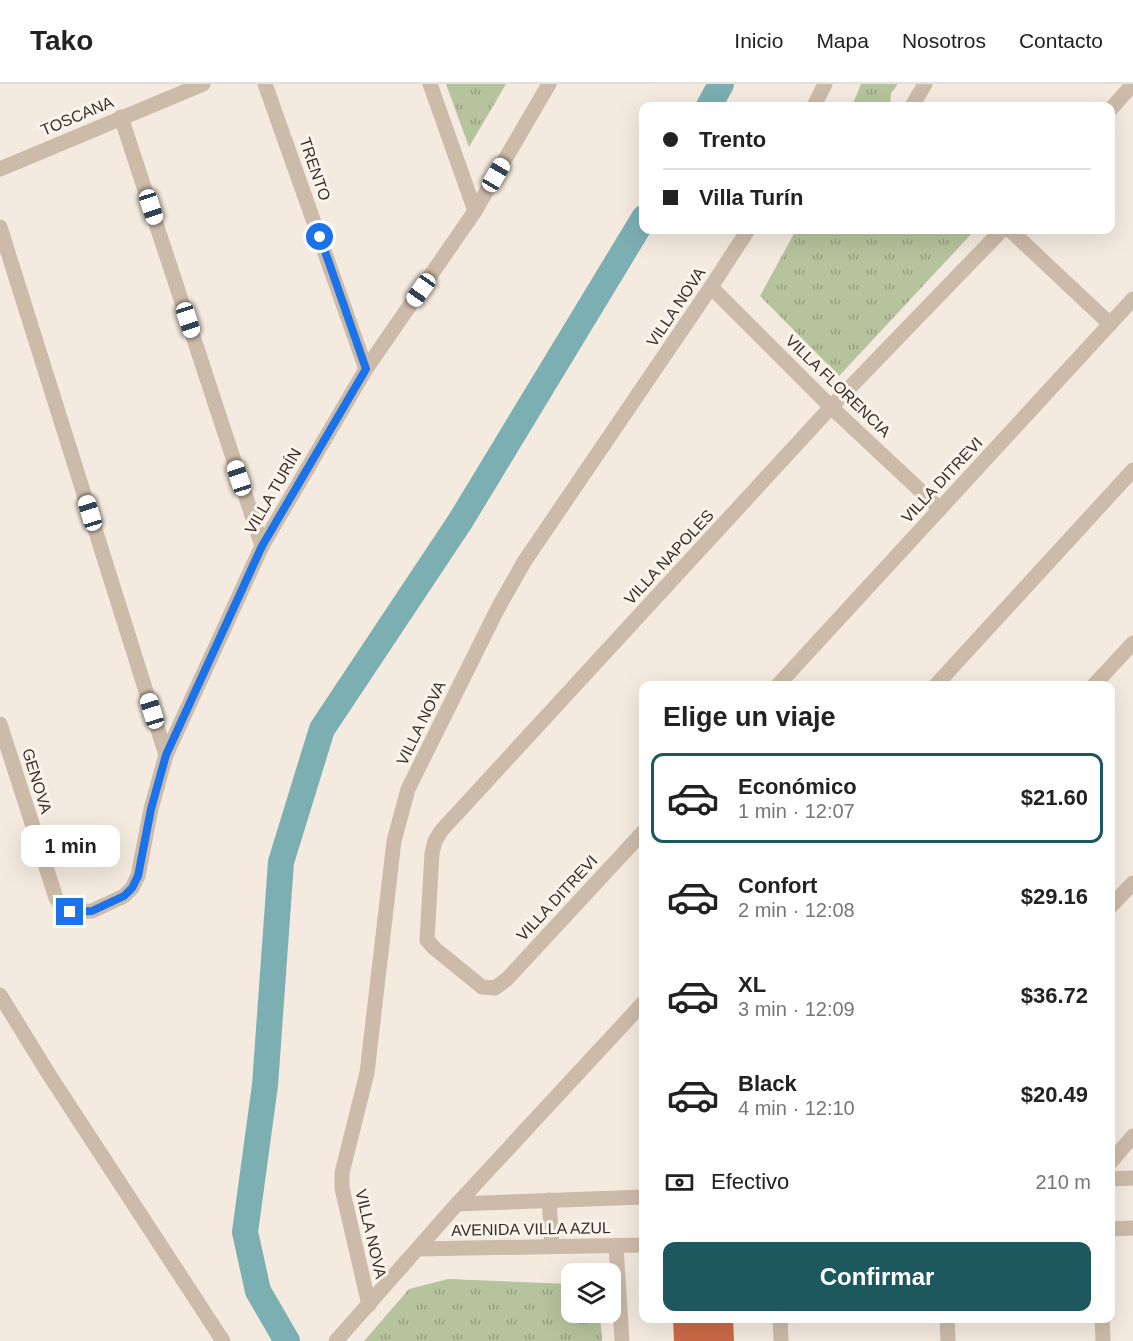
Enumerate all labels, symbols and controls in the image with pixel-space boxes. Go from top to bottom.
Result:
text: Tako [30,25,93,56]
text: Inicio [734,29,783,52]
text: Mapa [816,29,869,52]
text: Nosotros [902,29,986,52]
text: Contacto [1019,29,1103,52]
street label: TOSCANA [38,93,116,139]
text: Trento [699,127,766,152]
street label: TRENTO [296,135,334,203]
car [479,155,513,195]
text: Villa Turín [699,185,803,210]
car [137,187,165,227]
route start [306,223,333,250]
street label: VILLA NOVA [643,264,709,350]
car [403,270,439,310]
car [174,300,202,340]
street label: VILLA FLORENCIA [782,332,894,441]
street label: VILLA DITREVI [898,434,986,526]
street label: VILLA TURÍN [241,445,304,537]
car [225,458,253,498]
car [76,493,104,533]
street label: VILLA NAPOLES [621,506,717,608]
street label: VILLA NOVA [393,678,449,768]
car [138,691,166,731]
text: Elige un viaje [663,702,836,732]
street label: GENOVA [19,746,55,816]
icon: car [666,771,720,825]
text: Económico [738,774,857,799]
text: $21.60 [1021,785,1088,810]
text: 1 min · 12:07 [738,800,855,822]
callout: 1 min [20,825,119,867]
text: 1 min [44,835,97,857]
street label: VILLA DITREVI [513,852,601,944]
icon: car [666,870,720,924]
text: Confort [738,873,817,898]
text: $29.16 [1021,884,1088,909]
route end [56,898,83,925]
text: 2 min · 12:08 [738,899,855,921]
icon: car [666,969,720,1023]
text: XL [738,972,766,997]
text: $36.72 [1021,983,1088,1008]
text: 3 min · 12:09 [738,998,855,1020]
icon: car [666,1068,720,1122]
text: Black [738,1071,797,1096]
text: $20.49 [1021,1082,1088,1107]
text: 4 min · 12:10 [738,1097,855,1119]
icon: cash [663,1166,696,1199]
text: Efectivo [711,1169,789,1194]
text: 210 m [1035,1171,1091,1193]
street label: VILLA NOVA [352,1188,390,1281]
street label: AVENIDA VILLA AZUL [451,1219,611,1239]
button: Confirmar [663,1242,1091,1311]
map controls [561,1263,621,1323]
button: layers [561,1263,621,1323]

